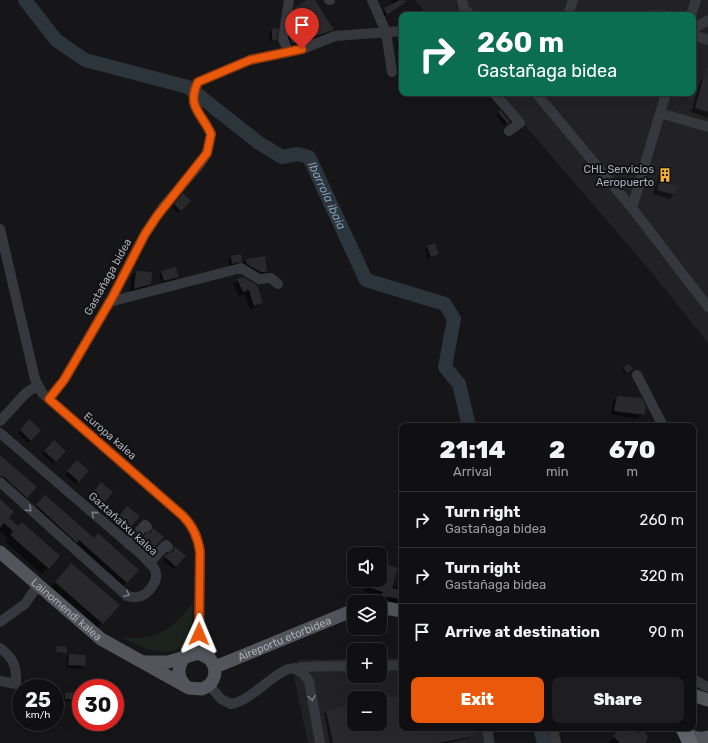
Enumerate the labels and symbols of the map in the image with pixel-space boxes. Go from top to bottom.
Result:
pin [285,8,319,49]
water label: Ibarrola ibaia [305,159,349,232]
place label: CHL Servicios Aeropuerto [584,163,654,189]
building icon: CHL Servicios Aeropuerto [657,167,673,183]
street label: Gastañaga bidea [82,236,134,318]
street label: Europa kalea [81,410,139,462]
street label: Gaztañatxu kalea [86,490,160,558]
one-way arrow [24,504,32,511]
one-way arrow [92,512,99,519]
street label: Lainomendi kalea [29,575,105,643]
one-way arrow [123,589,130,597]
position arrow [178,613,220,655]
street label: Aireportu etorbidea [236,614,333,664]
speed limit sign: 30 [72,679,124,731]
one-way arrow [307,695,316,701]

